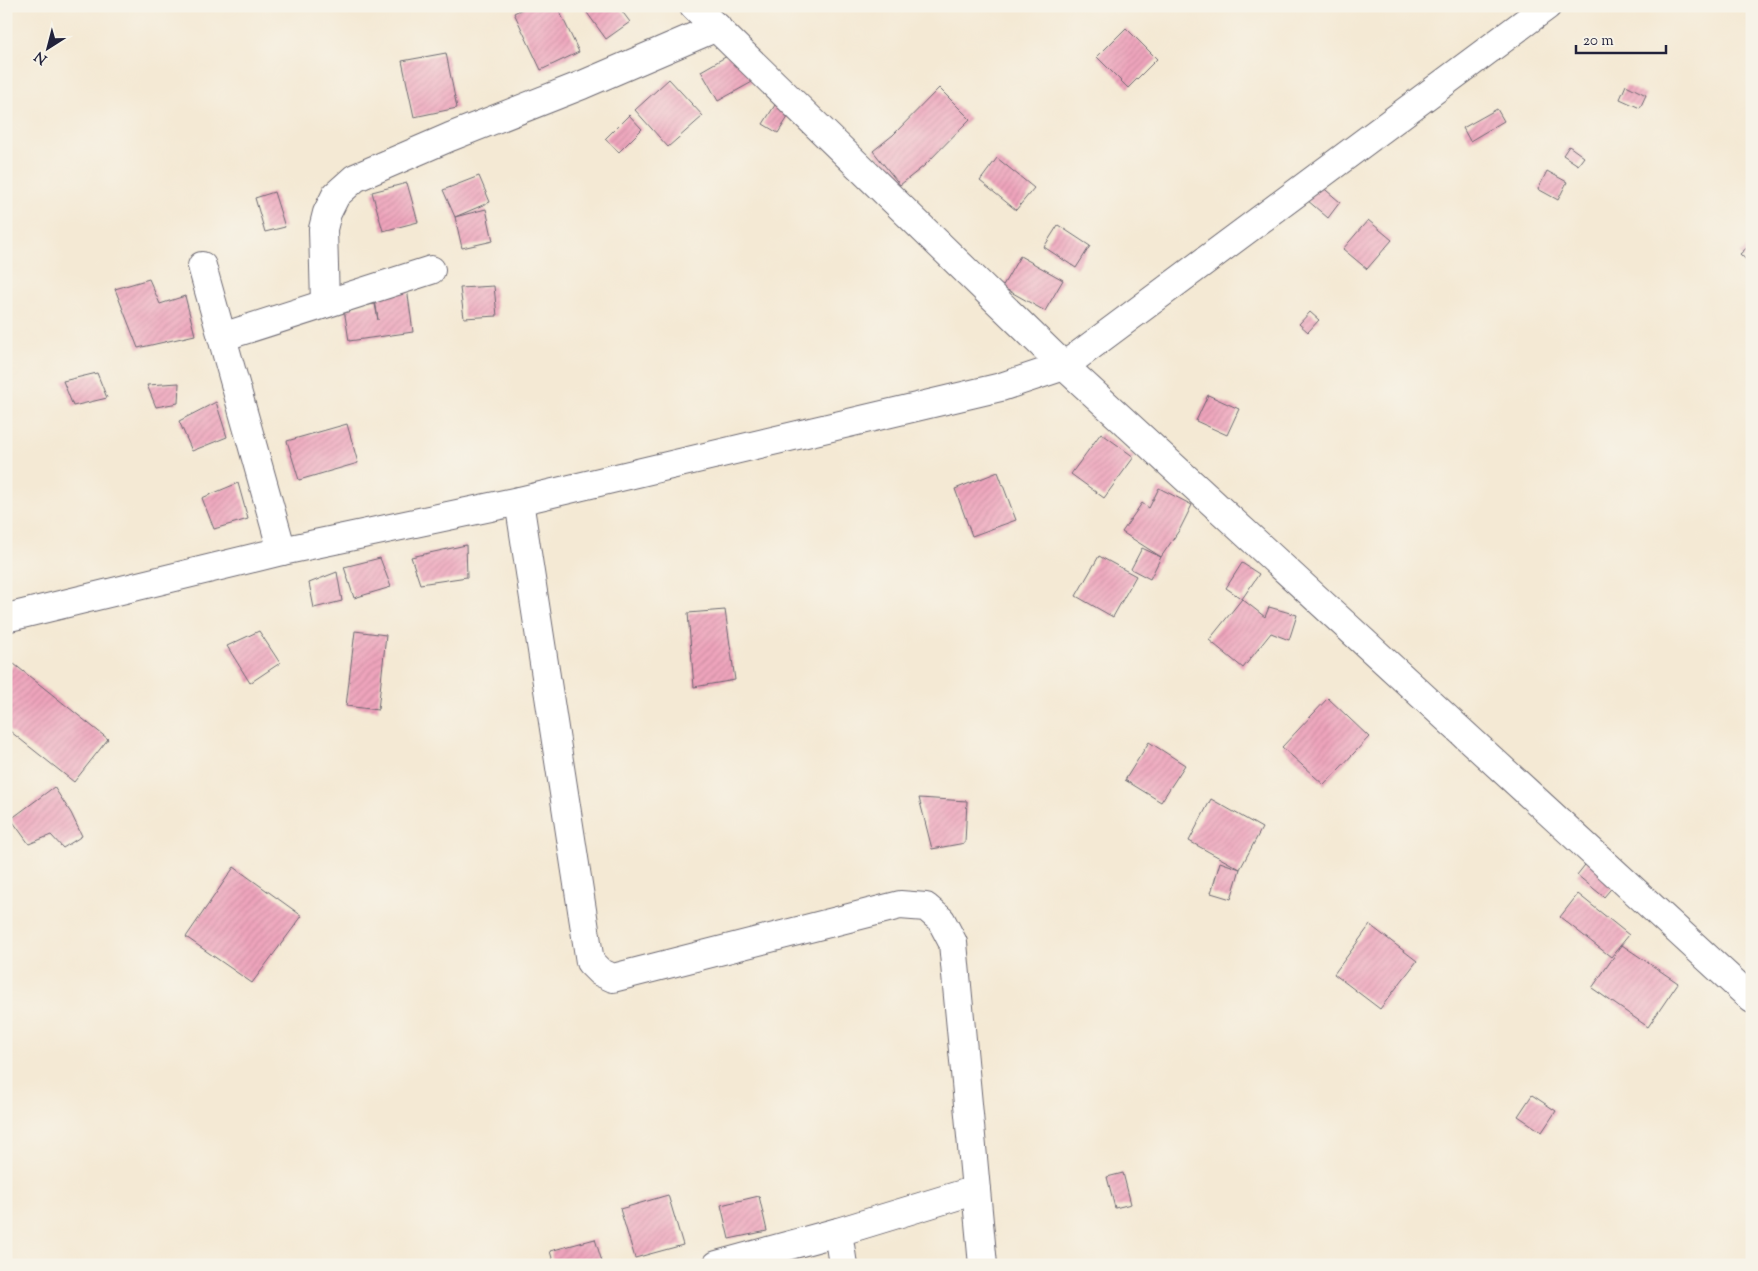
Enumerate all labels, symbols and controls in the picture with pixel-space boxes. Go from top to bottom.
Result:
north arrow [22,22,72,72]
scale bar [1576,22,1666,54]
text: 20 m [1583,31,1614,52]
text: N [31,46,52,68]

